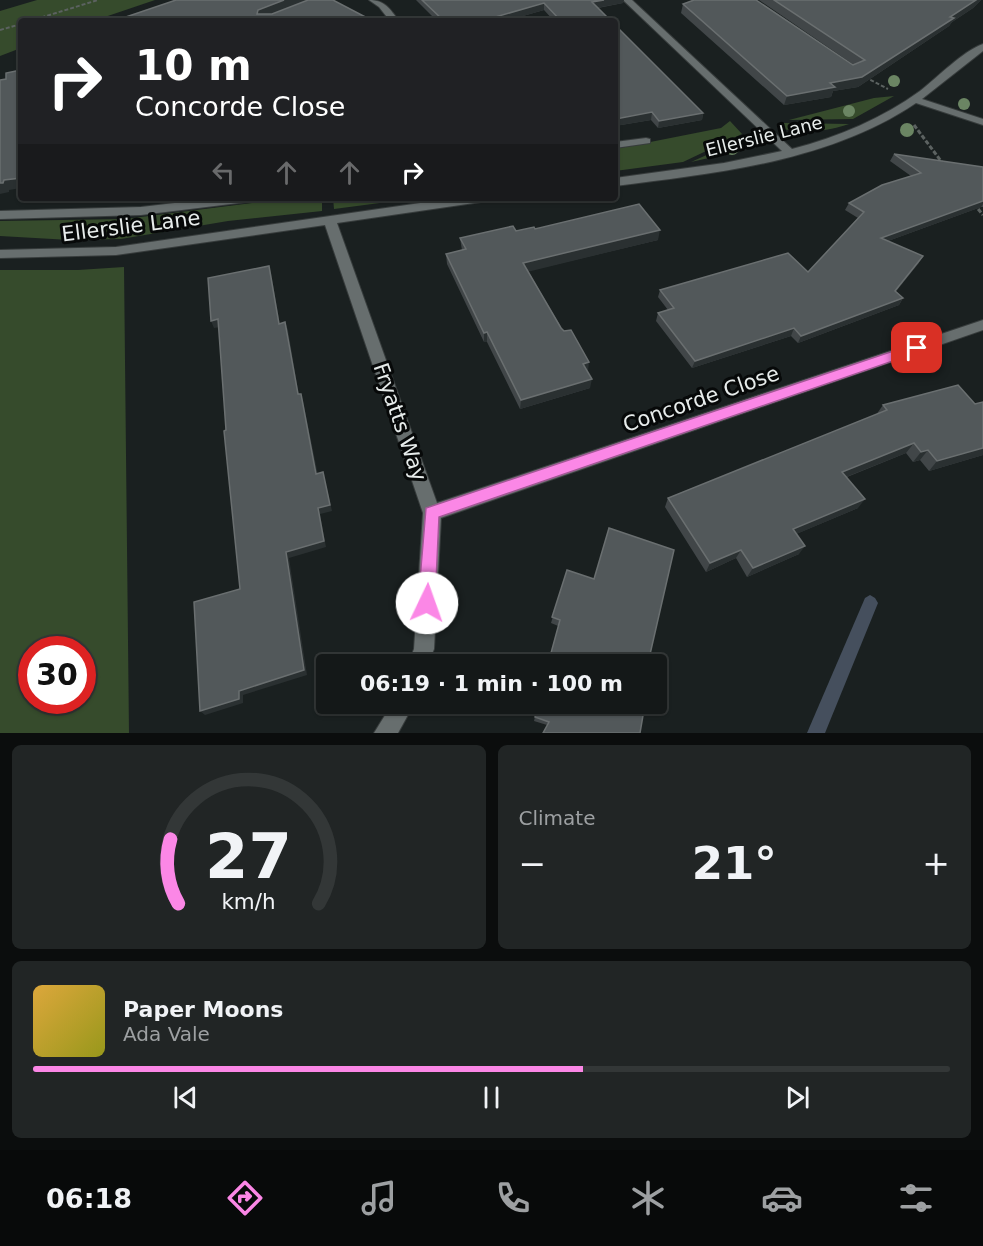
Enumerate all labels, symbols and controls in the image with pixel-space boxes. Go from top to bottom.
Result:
text: 10 m [135,41,252,90]
icon: right [36,42,114,120]
text: Concorde Close [135,91,345,122]
street label: Ellerslie Lane [703,111,825,161]
icon: left [207,156,240,189]
icon: ahead [270,156,303,189]
icon: ahead [333,156,366,189]
icon: right [396,156,429,189]
street label: Ellerslie Lane [60,206,202,246]
pin [891,322,942,373]
icon: arrive [900,331,933,364]
street label: Fryatts Way [369,360,431,484]
street label: Concorde Close [620,361,782,437]
position arrow [395,571,459,635]
speed limit sign: 30 [18,636,96,714]
text: 06:19 · 1 min · 100 m [360,671,623,696]
text: Climate [519,806,595,830]
text: 27 [205,820,292,893]
text: 21° [692,837,777,890]
text: − [519,844,546,883]
text: + [922,844,950,883]
text: km/h [222,889,276,914]
text: Paper Moons [123,997,283,1022]
text: Ada Vale [123,1022,210,1046]
icon: previous [169,1081,202,1114]
icon: pause [475,1081,508,1114]
icon: next [781,1081,814,1114]
icon: directions [224,1177,266,1219]
icon: music [358,1177,400,1219]
icon: phone [492,1177,534,1219]
icon: climate [627,1177,669,1219]
icon: car [761,1177,803,1219]
icon: filters [895,1177,937,1219]
text: 06:18 [46,1183,132,1214]

